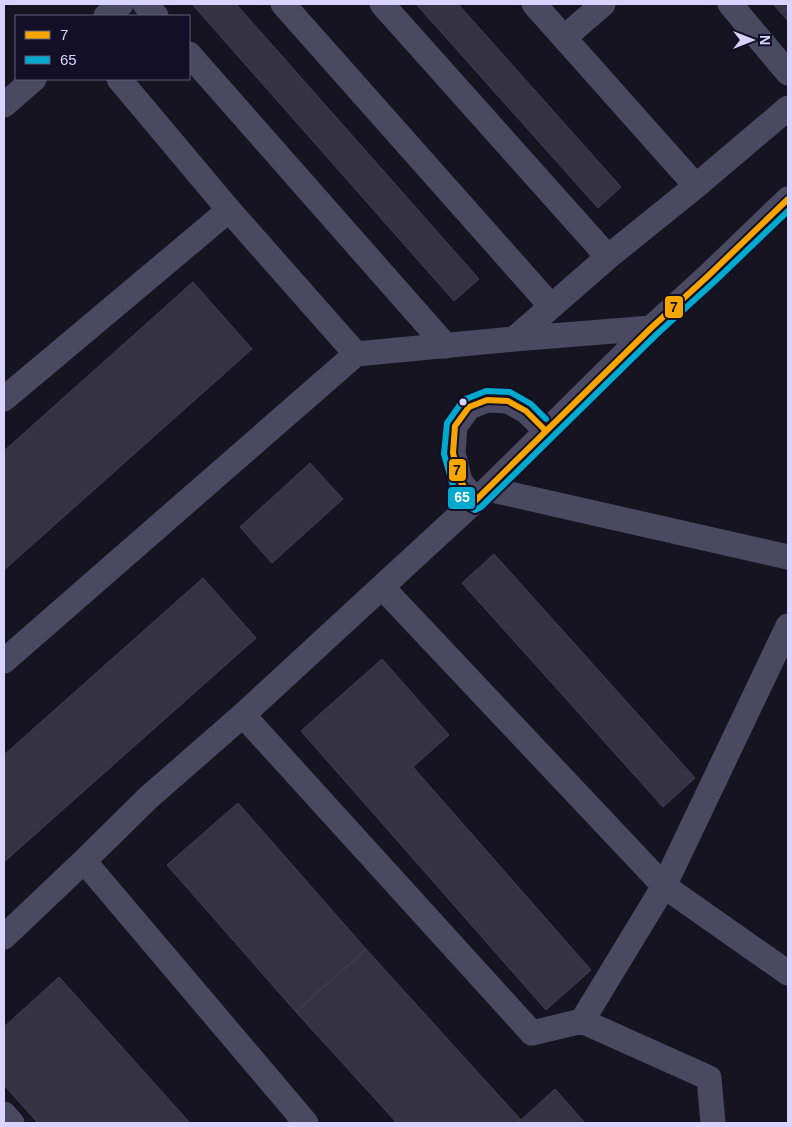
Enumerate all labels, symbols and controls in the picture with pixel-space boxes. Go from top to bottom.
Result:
legend [15,15,190,80]
north arrow [727,15,777,65]
text: 7 [60,26,68,43]
text: N [757,35,773,45]
text: 65 [60,51,77,68]
line badge: 7 [664,295,684,319]
text: 7 [670,299,678,315]
unlabelled marker [458,397,468,407]
line badge: 7 [448,458,467,482]
text: 7 [453,462,461,478]
line badge: 65 [447,486,476,510]
text: 65 [454,489,470,505]

